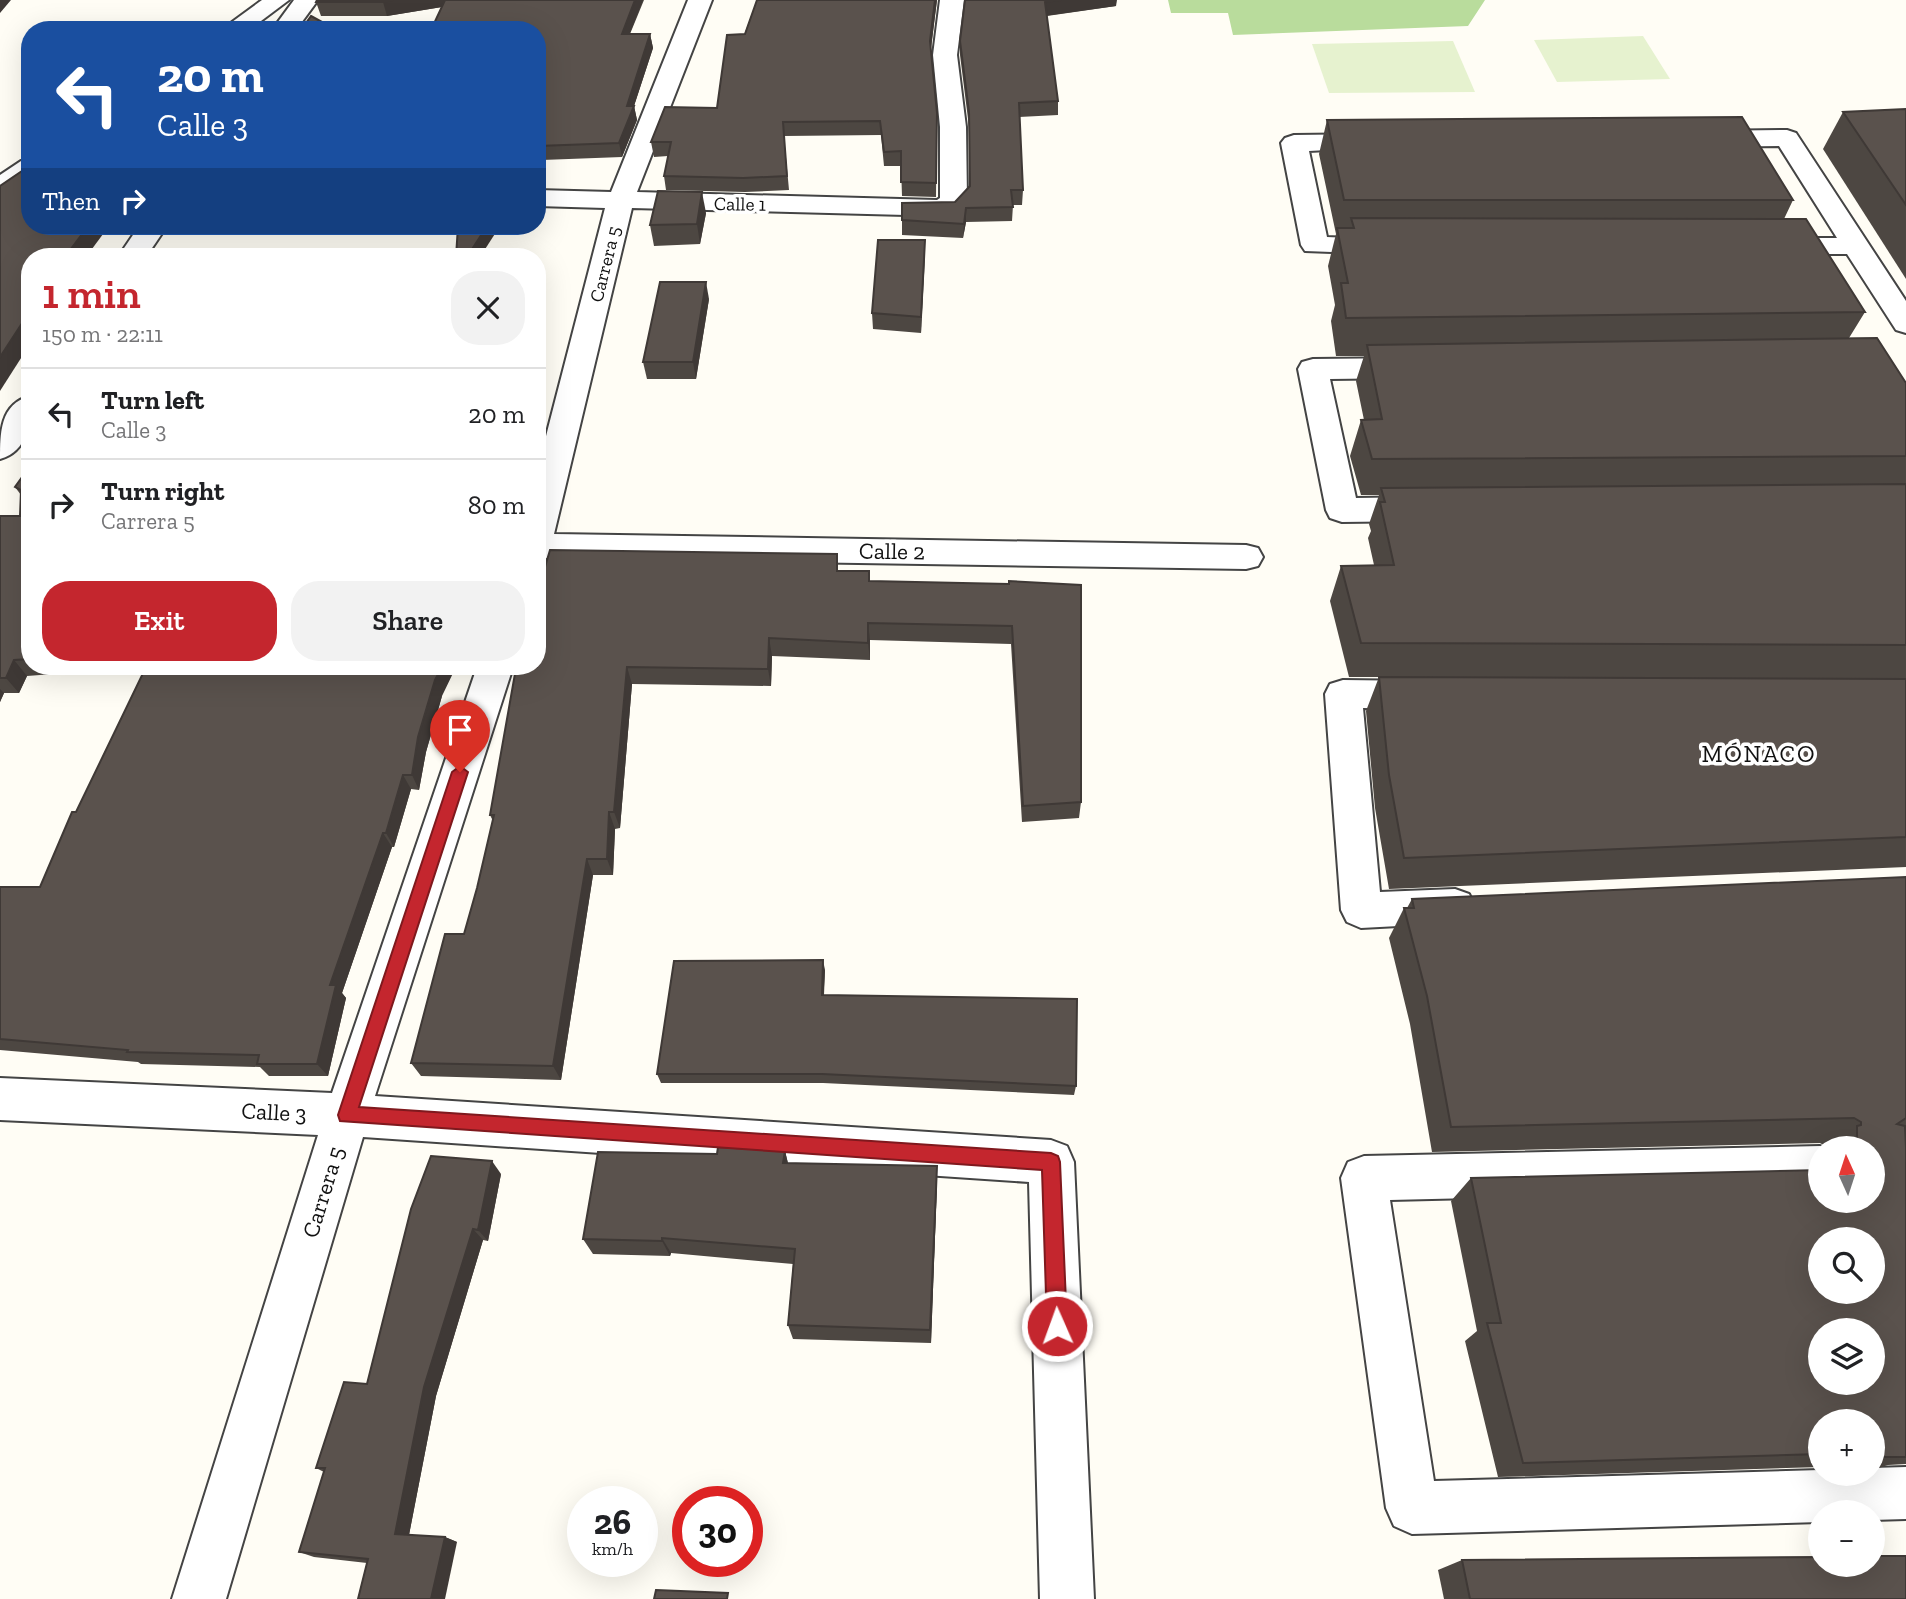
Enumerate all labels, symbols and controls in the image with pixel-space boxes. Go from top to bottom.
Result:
text: 20 m [157,46,264,105]
icon: left [42,49,133,140]
text: Calle 3 [157,106,248,144]
icon: right [114,182,152,220]
text: Then [42,185,100,217]
street label: Calle 1 [714,192,766,216]
street label: Carrera 5 [584,224,626,304]
text: 1 min [42,268,141,319]
button: close [451,271,525,345]
text: 150 m · 22:11 [42,320,163,348]
text: Turn left [101,384,204,416]
icon: left [42,395,80,433]
text: 20 m [468,398,525,430]
text: Calle 3 [101,416,166,444]
text: Turn right [101,475,224,507]
icon: right [42,486,80,524]
text: 80 m [468,489,525,521]
text: Carrera 5 [101,507,195,535]
street label: Calle 2 [859,536,925,566]
button: Exit [42,581,277,661]
button: Share [291,581,525,661]
pin [430,700,490,772]
icon: arrive [441,711,479,749]
district label: MÓNACO [1701,739,1817,768]
street label: Calle 3 [241,1096,307,1128]
north arrow [1808,1136,1885,1213]
map controls [1808,1136,1885,1577]
street label: Carrera 5 [296,1143,350,1241]
button: search [1808,1227,1885,1304]
position arrow [1020,1289,1094,1363]
button: layers [1808,1318,1885,1395]
button: + [1808,1409,1885,1486]
speed limit sign: 30 [672,1486,763,1577]
button: − [1808,1500,1885,1577]
text: 26 [594,1501,631,1543]
text: km/h [592,1538,633,1560]

